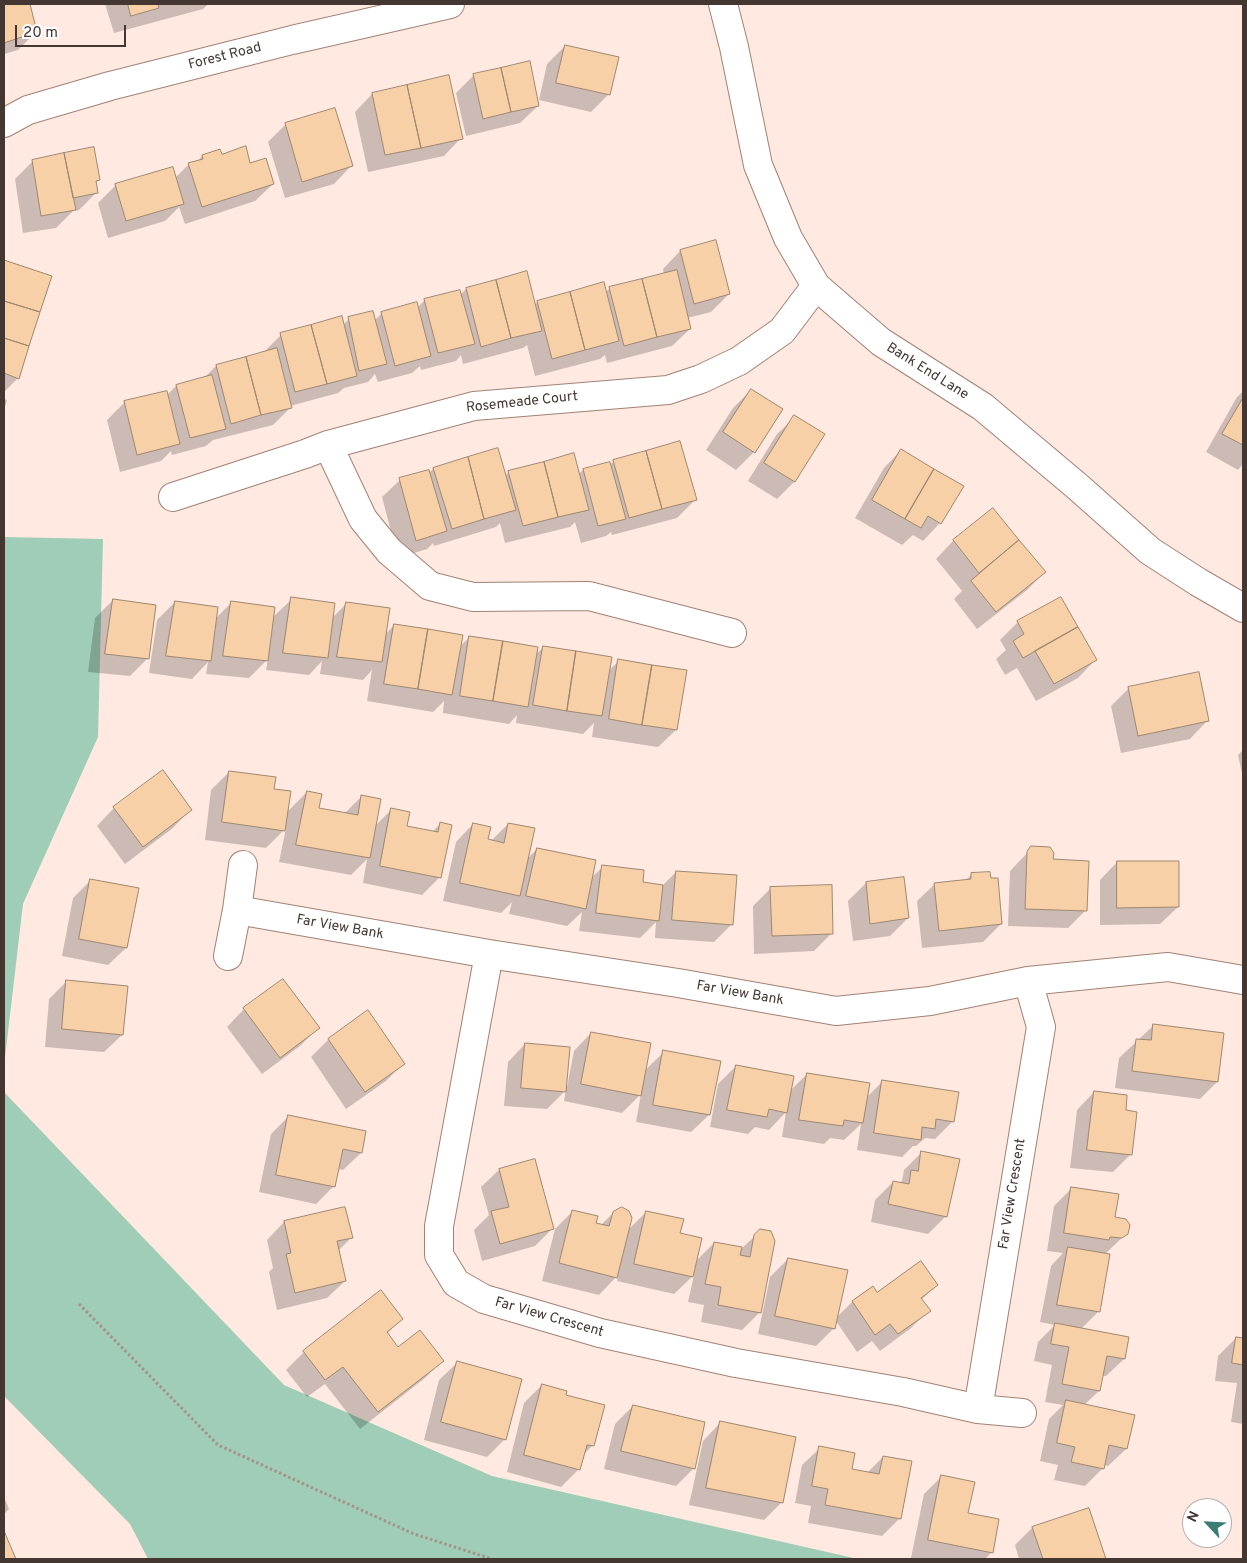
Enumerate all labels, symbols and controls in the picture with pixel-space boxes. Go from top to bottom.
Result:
scale bar [18,15,129,47]
text: 20 m [23,24,58,43]
street label: Forest Road [187,40,263,74]
street label: Bank End Lane [883,340,971,404]
street label: Rosemeade Court [465,389,579,417]
street label: Far View Bank [295,912,385,944]
street label: Far View Bank [695,978,785,1010]
street label: Far View Crescent [996,1137,1030,1251]
street label: Far View Crescent [493,1294,605,1342]
north arrow [1182,1498,1232,1548]
text: N [1184,1509,1204,1525]

